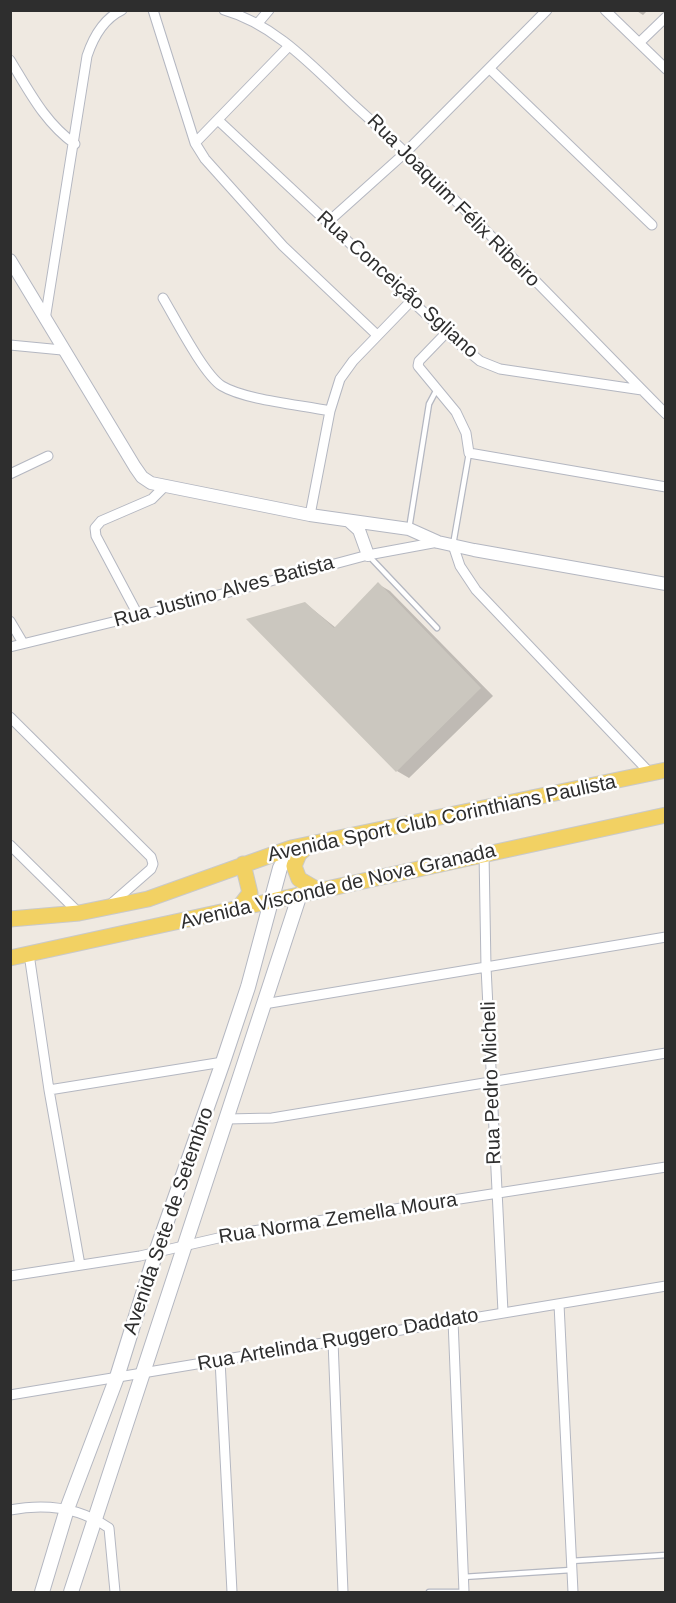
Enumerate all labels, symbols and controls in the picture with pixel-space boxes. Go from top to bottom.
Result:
street label: Rua Joaquim Félix Ribeiro [362,110,544,292]
street label: Rua Conceição Sgliano [311,206,483,364]
street label: Rua Justino Alves Batista [111,551,337,633]
street label: Avenida Sport Club Corinthians Paulista [266,770,618,868]
street label: Avenida Visconde de Nova Granada [178,839,498,935]
street label: Rua Pedro Micheli [477,1001,507,1165]
street label: Avenida Sete de Setembro [119,1104,219,1338]
street label: Rua Norma Zemella Moura [217,1188,459,1250]
street label: Rua Artelinda Ruggero Daddato [196,1303,480,1377]

